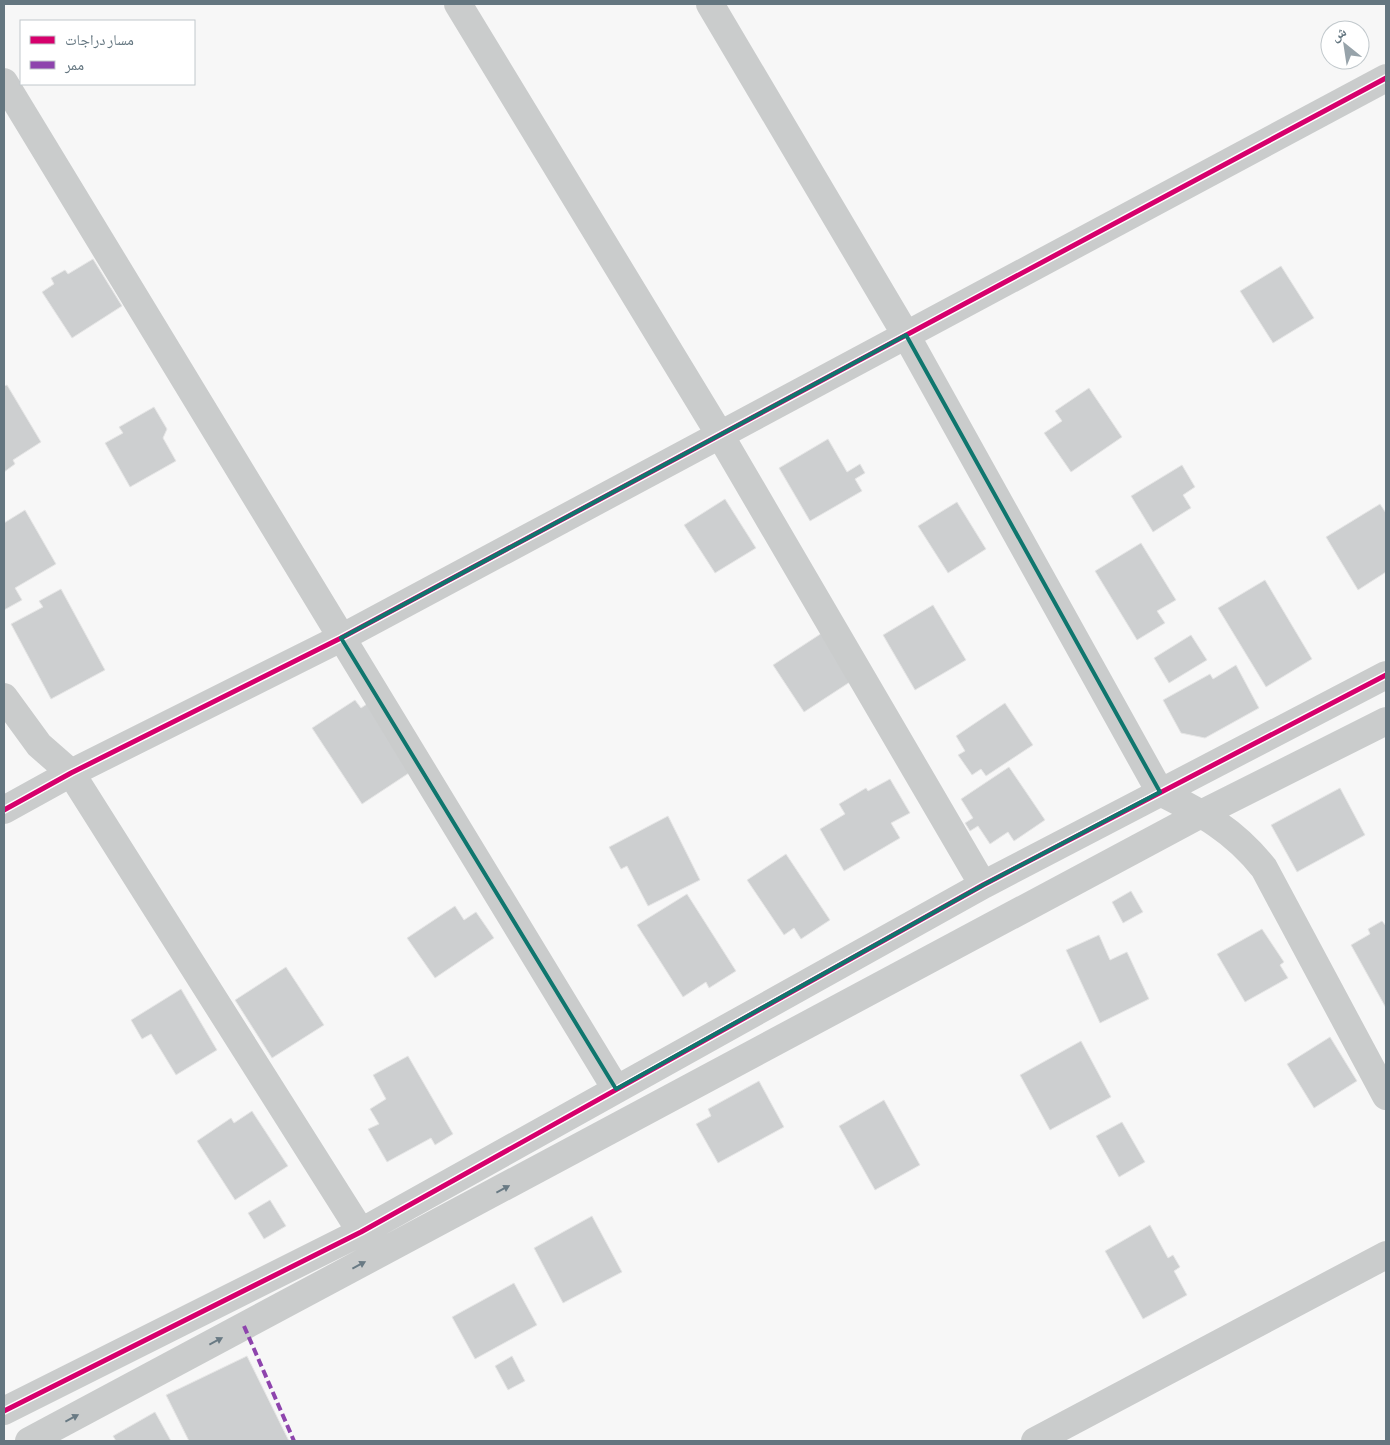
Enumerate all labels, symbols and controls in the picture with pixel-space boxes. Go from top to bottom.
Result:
legend [20,20,195,85]
north arrow [1320,20,1370,70]
text: ش [1328,23,1350,45]
text: مسار دراجات [65,31,134,49]
text: ممر [64,56,84,74]
one-way arrow [496,1185,510,1193]
one-way arrow [352,1261,366,1269]
one-way arrow [209,1337,222,1346]
one-way arrow [65,1414,80,1422]

